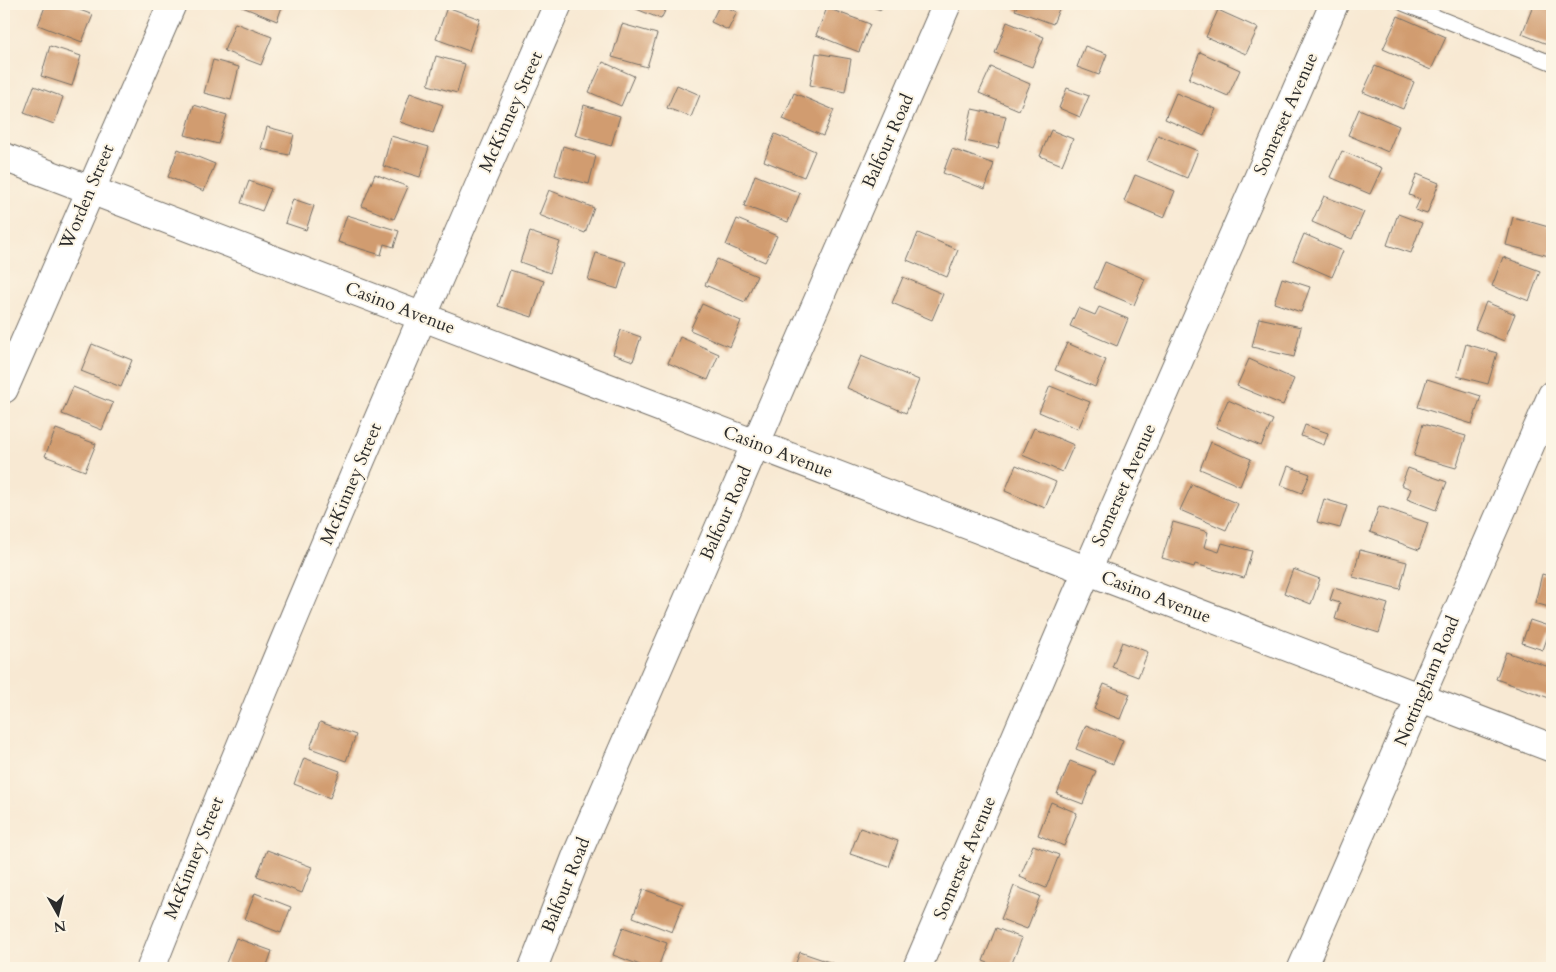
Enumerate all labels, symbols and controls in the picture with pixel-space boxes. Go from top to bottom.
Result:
street label: McKinney Street [473,47,549,176]
street label: Somerset Avenue [1248,49,1324,179]
street label: Balfour Road [856,90,920,192]
street label: Worden Street [53,140,121,254]
street label: Casino Avenue [341,276,459,340]
street label: McKinney Street [314,419,388,549]
street label: Casino Avenue [719,420,837,484]
street label: Somerset Avenue [1086,420,1162,550]
street label: Balfour Road [694,462,758,564]
street label: Casino Avenue [1097,565,1215,629]
street label: Nottingham Road [1388,612,1466,750]
street label: Somerset Avenue [928,792,1002,924]
street label: McKinney Street [158,793,230,923]
street label: Balfour Road [536,833,597,936]
north arrow [32,890,82,940]
text: N [52,916,67,937]

